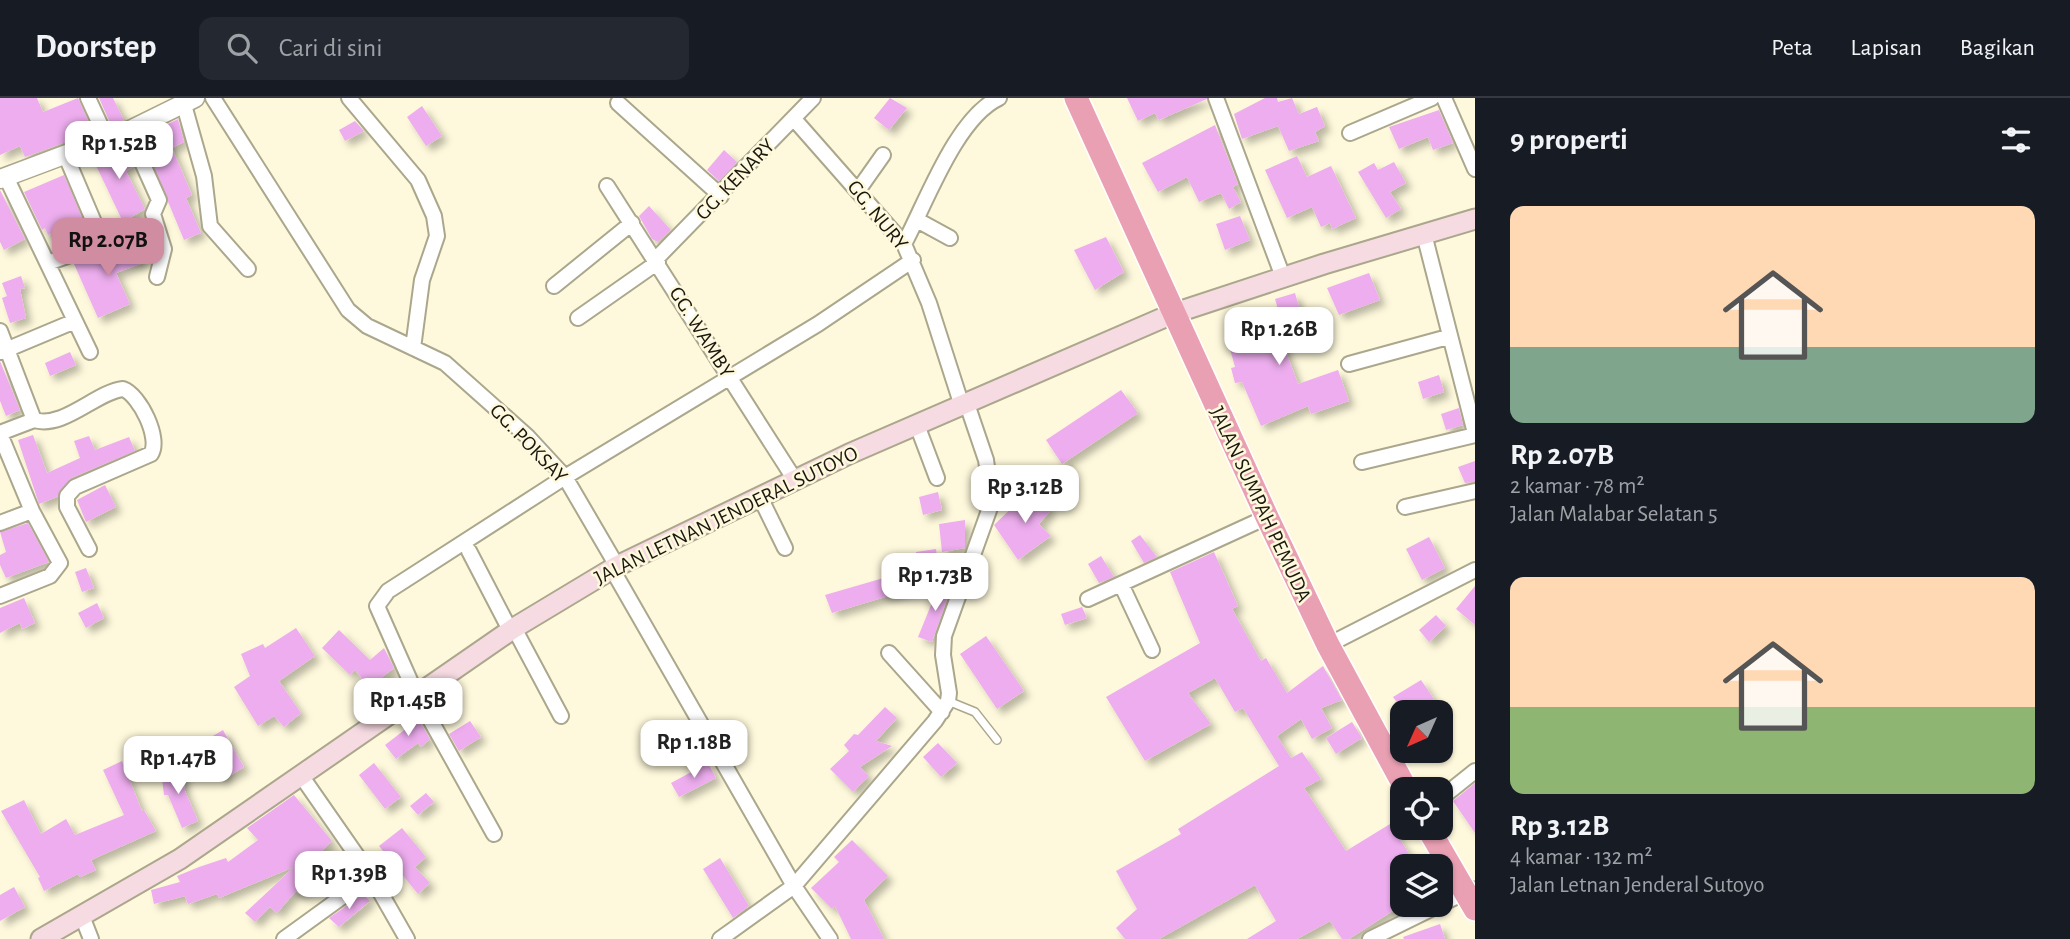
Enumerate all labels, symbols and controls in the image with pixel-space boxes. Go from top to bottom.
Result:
search box [199,17,689,80]
icon: search [223,29,261,67]
text: Doorstep [35,31,157,64]
text: Cari di sini [279,35,383,61]
text: Peta [1771,36,1813,60]
text: Lapisan [1851,36,1922,60]
text: Bagikan [1960,36,2035,60]
icon: filters [1997,121,2035,159]
pin: Rp 1.52B [47,122,191,181]
text: 9 properti [1510,125,1628,155]
text: Rp 1.52B [81,132,157,155]
street label: GG. KENARY [692,135,779,224]
street label: GG, NURY [843,176,912,254]
pin: Rp 2.07B [36,218,180,278]
text: Rp 2.07B [68,229,148,252]
icon: home [1710,252,1836,378]
street label: GG. WAMBY [665,283,738,381]
pin: Rp 1.26B [1207,308,1351,367]
text: Rp 1.26B [1240,318,1318,341]
street label: GG. POKSAY [486,400,571,487]
street label: JALAN SUMPAH PEMUDA [1206,403,1315,605]
text: Rp 2.07B [1510,440,1614,470]
street label: JALAN LETNAN JENDERAL SUTOYO [591,442,861,589]
pin: Rp 3.12B [953,466,1097,525]
text: 2 kamar · 78 m² [1510,475,1644,498]
text: Rp 3.12B [987,476,1063,499]
text: Jalan Malabar Selatan 5 [1510,503,1718,526]
pin: Rp 1.73B [863,554,1007,613]
text: Rp 1.73B [897,564,973,587]
icon: home [1710,623,1836,749]
pin: Rp 1.45B [336,678,480,738]
text: Rp 1.45B [370,689,446,712]
north arrow [1390,700,1452,763]
map controls [1390,700,1453,917]
pin: Rp 1.18B [622,720,766,780]
text: Rp 1.18B [657,731,731,754]
pin: Rp 1.47B [106,736,250,796]
text: Rp 1.47B [140,747,216,770]
button: locate [1390,777,1453,840]
text: Rp 3.12B [1510,811,1609,841]
text: 4 kamar · 132 m² [1510,846,1652,869]
pin: Rp 1.39B [277,852,421,911]
button: layers [1390,854,1453,917]
text: Rp 1.39B [311,862,387,885]
text: Jalan Letnan Jenderal Sutoyo [1510,874,1764,897]

